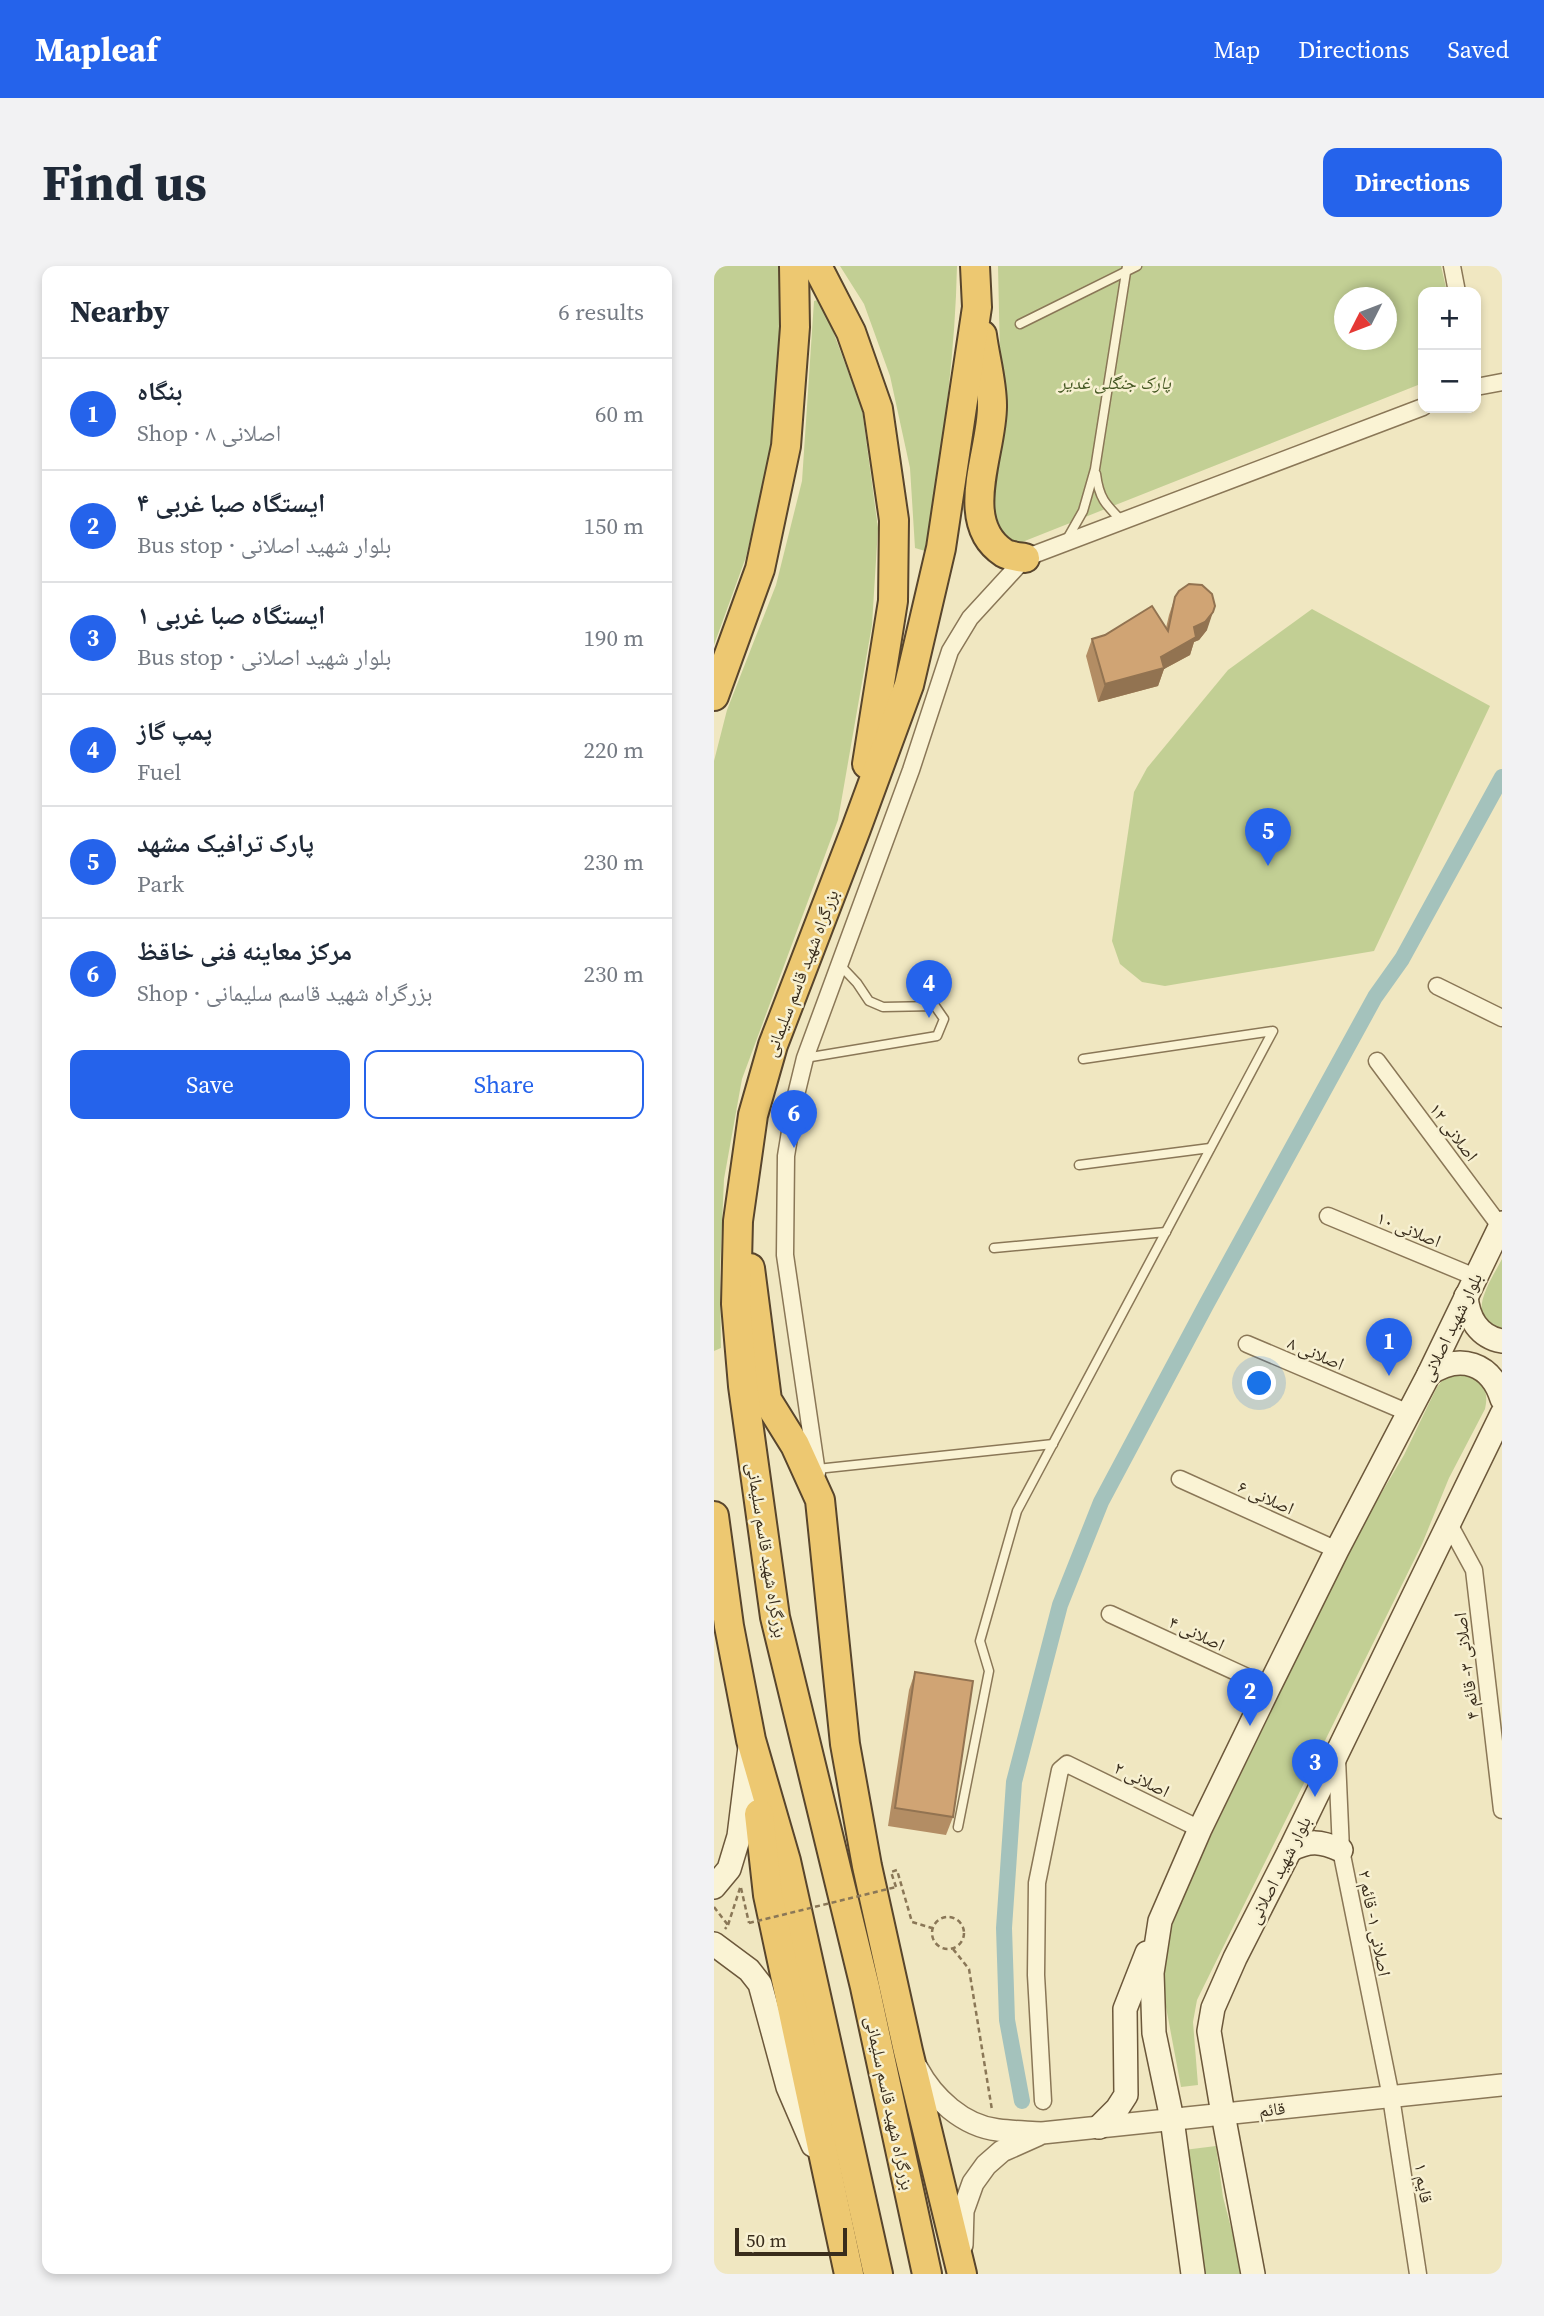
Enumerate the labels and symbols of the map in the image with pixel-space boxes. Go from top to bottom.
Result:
north arrow [1334,287,1397,350]
park label: پارک جنگلی غدیر [1057,370,1172,395]
pin: 5 [1245,808,1291,866]
street label: بزرگراه شهید قاسم سلیمانی [758,886,844,1060]
pin: 4 [906,960,952,1018]
pin: 6 [771,1090,817,1148]
street label: اصلانی ۱۲ [1424,1098,1484,1166]
street label: اصلانی ۱۰ [1373,1205,1445,1253]
street label: بلوار شهید اصلانی [1414,1269,1488,1385]
pin: 1 [1366,1318,1412,1376]
street label: اصلانی ۸ [1284,1330,1348,1376]
your location [1242,1366,1276,1400]
street label: بزرگراه شهید قاسم سلیمانی [741,1460,793,1640]
street label: اصلانی ۶ [1234,1474,1298,1520]
street label: اصلانی ۴ [1165,1609,1229,1657]
street label: اصلانی ۳- قائم ۴ [1447,1611,1485,1721]
pin: 2 [1227,1668,1273,1726]
pin: 3 [1292,1739,1338,1797]
street label: اصلانی ۲ [1110,1755,1174,1803]
street label: بلوار شهید اصلانی [1241,1812,1317,1928]
street label: اصلانی ۱- قائم ۲ [1352,1868,1398,1978]
street label: بزرگراه شهید قاسم سلیمانی [859,2014,921,2192]
street label: قائم [1257,2095,1287,2123]
street label: قایم ۱ [1409,2161,1439,2205]
scale bar [735,2225,847,2257]

